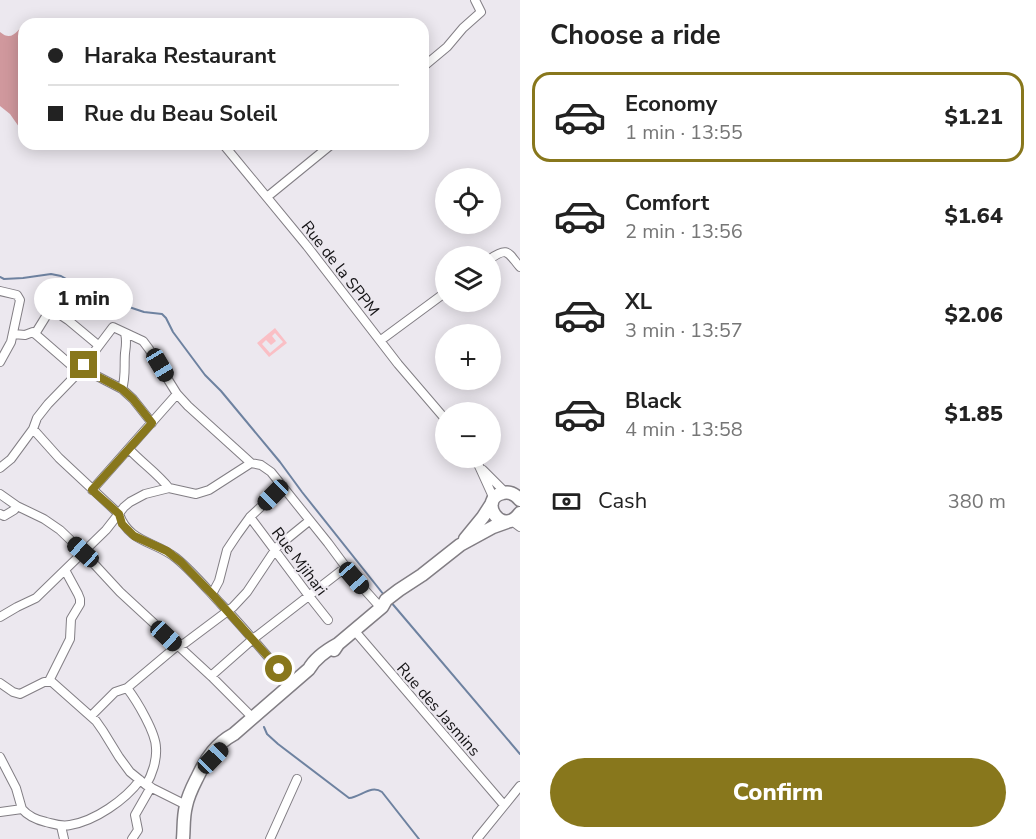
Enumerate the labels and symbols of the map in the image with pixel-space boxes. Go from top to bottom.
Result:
street label: Rue de la SPPM [296,216,384,321]
callout: 1 min [34,278,134,320]
car [143,345,177,385]
route end [70,351,97,378]
car [254,476,292,514]
street label: Rue Mjihari [266,523,332,600]
car [64,533,102,571]
car [335,559,373,597]
car [147,617,185,655]
route start [265,655,292,682]
street label: Rue des Jasmins [391,658,485,761]
car [194,739,232,777]

